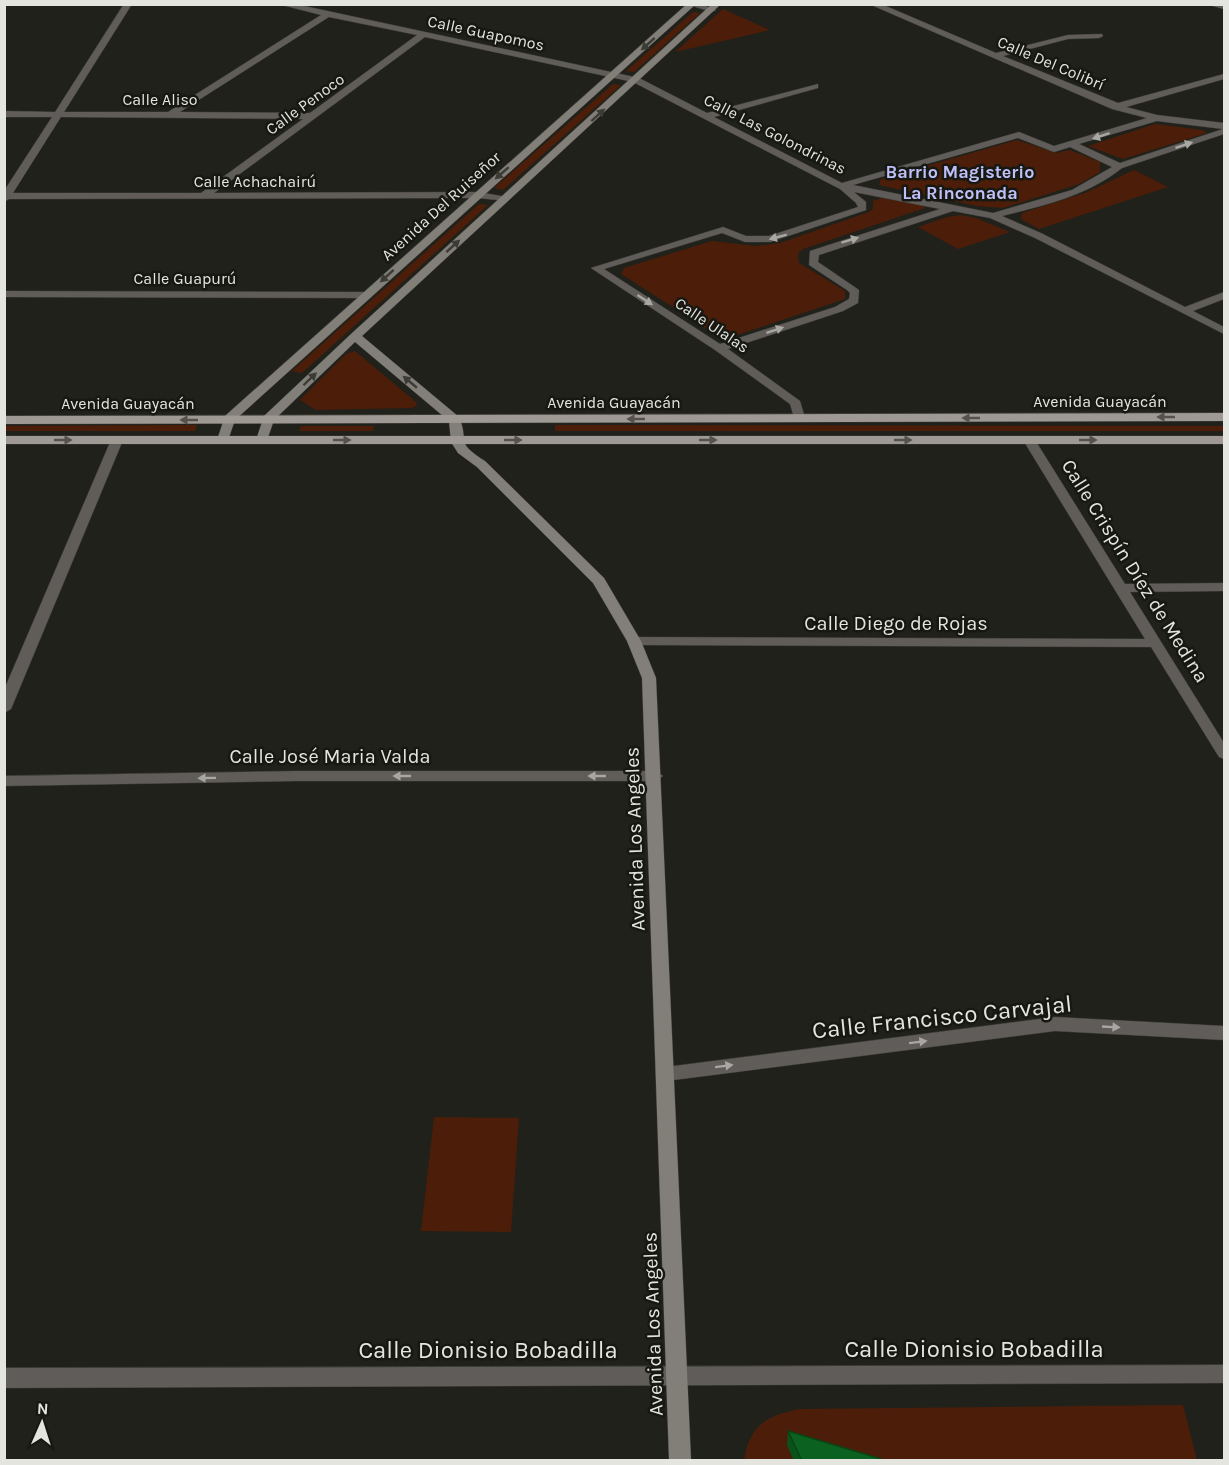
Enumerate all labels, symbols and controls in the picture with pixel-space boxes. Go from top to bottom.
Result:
street label: Calle Guapomos [426,11,546,55]
street label: Calle Del Colibrí [995,32,1108,94]
one-way arrow [641,37,656,50]
street label: Calle Penoco [262,69,348,139]
street label: Calle Aliso [122,90,198,109]
street label: Calle Las Golondrinas [701,90,849,178]
one-way arrow [590,108,605,122]
one-way arrow [1092,132,1110,141]
one-way arrow [1175,139,1193,149]
street label: Avenida Del Ruiseñor [378,147,505,264]
district label: Barrio Magisterio La Rinconada [886,161,1034,204]
one-way arrow [495,166,510,179]
street label: Calle Achachairú [194,172,316,191]
one-way arrow [769,232,787,242]
one-way arrow [841,235,859,244]
one-way arrow [445,240,460,253]
street label: Calle Guapurú [134,269,236,288]
one-way arrow [380,269,395,283]
street label: Calle Ulalas [671,293,753,357]
one-way arrow [637,294,653,305]
one-way arrow [766,325,784,334]
one-way arrow [303,372,317,386]
one-way arrow [403,376,418,389]
street label: Avenida Guayacán [1033,392,1167,411]
street label: Avenida Guayacán [547,393,681,412]
street label: Avenida Guayacán [61,394,195,413]
one-way arrow [1157,412,1176,422]
one-way arrow [962,413,981,422]
one-way arrow [626,414,645,424]
one-way arrow [179,415,198,425]
one-way arrow [53,435,72,445]
one-way arrow [332,435,351,445]
one-way arrow [504,435,523,445]
one-way arrow [699,435,718,445]
one-way arrow [894,435,913,445]
one-way arrow [1078,435,1097,445]
street label: Calle Crispín Díez de Medina [1057,455,1213,687]
street label: Calle Diego de Rojas [804,612,988,635]
street label: Calle José Maria Valda [230,745,431,768]
street label: Avenida Los Angeles [620,747,650,931]
one-way arrow [392,771,411,781]
one-way arrow [587,771,606,781]
one-way arrow [197,773,216,783]
street label: Calle Francisco Carvajal [811,989,1073,1045]
one-way arrow [1102,1023,1121,1032]
one-way arrow [908,1037,927,1046]
one-way arrow [715,1062,734,1071]
street label: Avenida Los Angeles [638,1232,668,1416]
street label: Calle Dionisio Bobadilla [844,1335,1104,1363]
street label: Calle Dionisio Bobadilla [358,1336,618,1364]
north arrow [12,1393,72,1453]
text: N [37,1399,49,1418]

